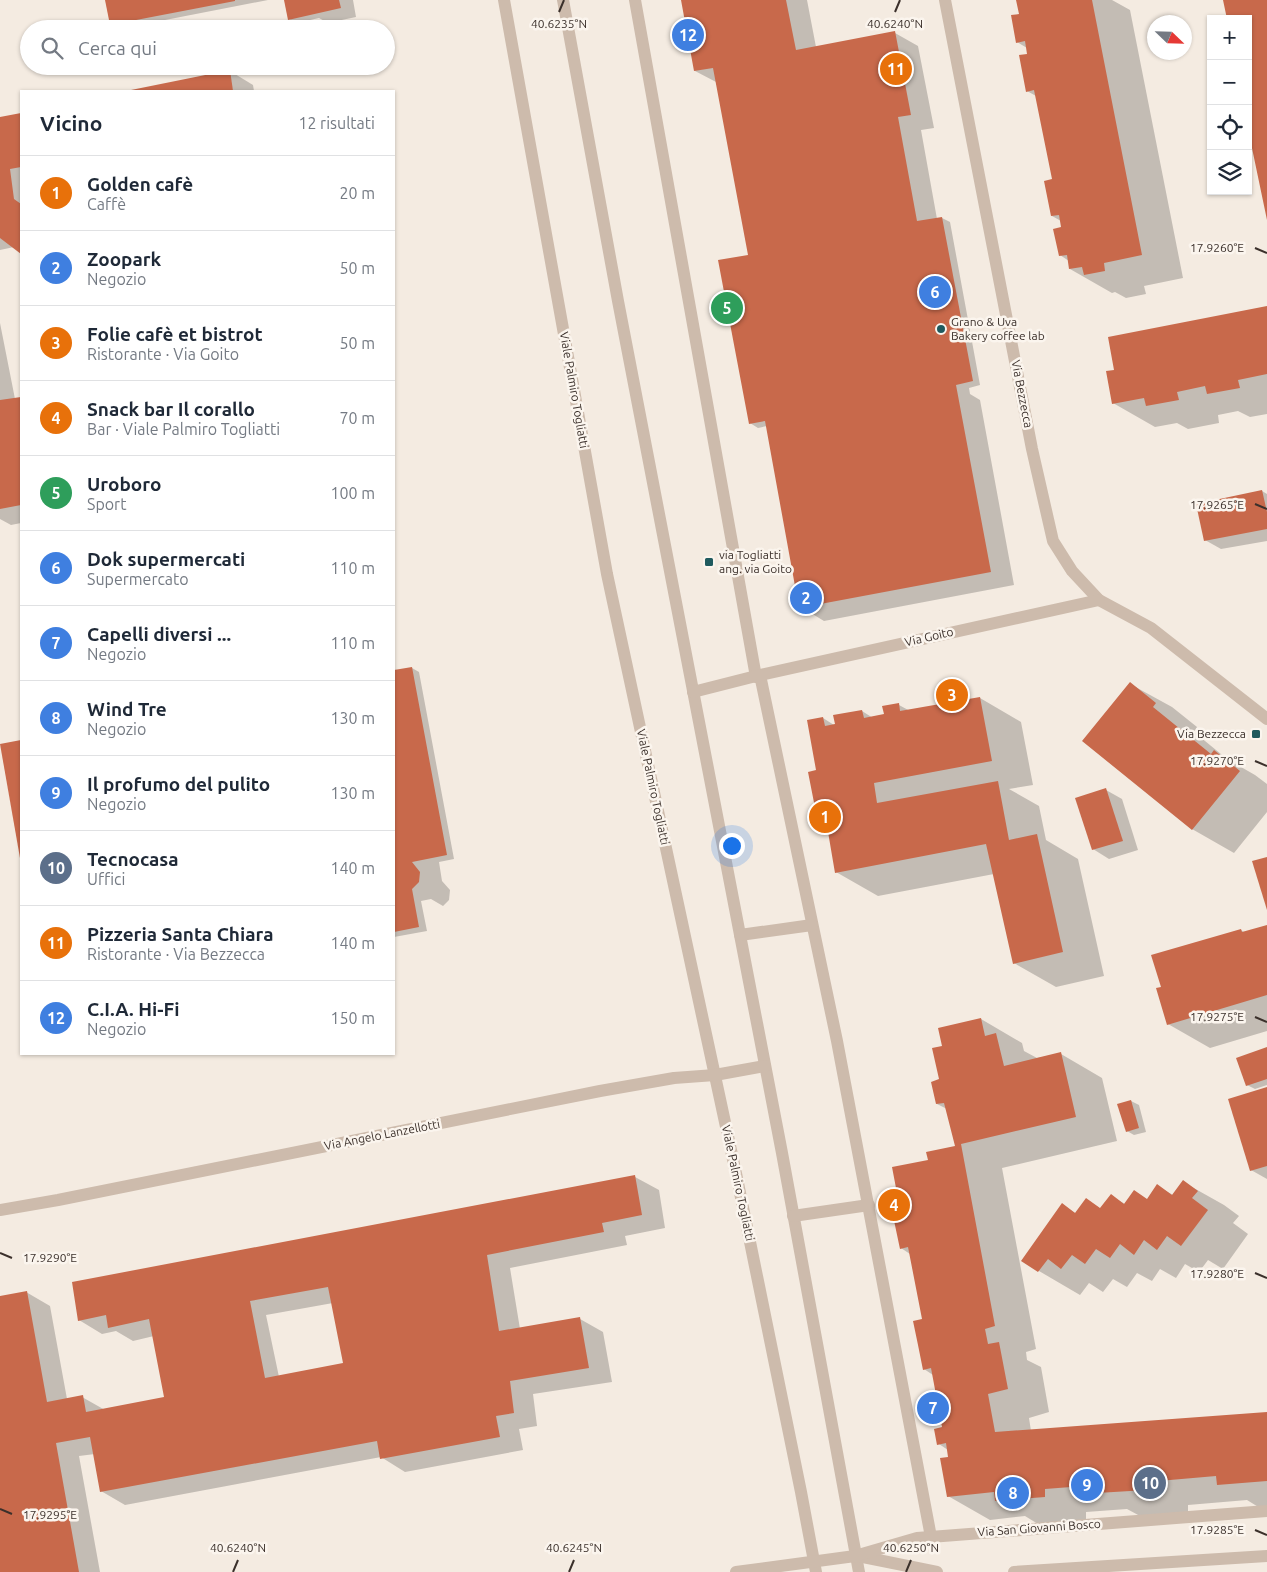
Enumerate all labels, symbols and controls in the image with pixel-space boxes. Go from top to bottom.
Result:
north arrow [1147,15,1192,60]
map controls [1207,15,1252,195]
button: + [1207,15,1252,60]
pin: 12 [672,16,704,54]
text: 40.6235°N [531,17,587,30]
text: 40.6240°N [867,17,923,30]
search box [20,20,395,75]
icon: search [38,34,66,62]
text: Cerca qui [78,37,157,59]
pin: 11 [880,50,912,88]
button: − [1207,60,1252,105]
button: locate [1207,105,1252,150]
text: Vicino [40,111,102,135]
text: 12 risultati [298,114,375,132]
button: layers [1207,150,1252,195]
text: Golden cafè [87,173,193,195]
text: 1 [51,184,61,202]
text: 20 m [339,184,375,202]
text: Caffè [87,195,126,213]
text: 17.9260°E [1190,241,1244,254]
text: Zoopark [87,248,161,270]
text: 2 [51,259,61,277]
text: 50 m [339,259,375,277]
text: Negozio [87,270,146,288]
pin: 6 [919,273,951,311]
pin: 5 [711,289,743,327]
place label: Grano & Uva Bakery coffee lab [951,315,1045,342]
text: Folie cafè et bistrot [87,323,263,345]
marker: Grano & Uva Bakery coffee lab [935,323,947,335]
street label: Viale Palmiro Togliatti [558,331,591,449]
text: 3 [51,334,61,352]
text: 50 m [339,334,375,352]
text: Ristorante · Via Goito [87,345,239,363]
street label: Via Bezzecca [1010,359,1035,429]
text: Snack bar Il corallo [87,398,255,420]
text: 4 [51,409,61,427]
text: 70 m [339,409,375,427]
text: Bar · Viale Palmiro Togliatti [87,420,280,438]
text: Uroboro [87,473,161,495]
text: 5 [51,484,61,502]
text: 100 m [330,484,375,502]
text: Sport [87,495,126,513]
text: 17.9265°E [1190,498,1244,511]
text: Dok supermercati [87,548,245,570]
place label: via Togliatti ang. via Goito [719,548,792,575]
marker: via Togliatti ang. via Goito [703,556,715,568]
text: 6 [51,559,61,577]
text: 110 m [330,559,375,577]
text: Supermercato [87,570,189,588]
pin: 2 [790,579,822,617]
text: Capelli diversi ... [87,623,231,645]
street label: Via Goito [903,625,954,648]
text: 7 [51,634,61,652]
text: 110 m [330,634,375,652]
text: Negozio [87,645,146,663]
pin: 3 [936,676,968,714]
text: Wind Tre [87,698,167,720]
text: 8 [51,709,61,727]
text: 130 m [330,709,375,727]
text: Negozio [87,720,146,738]
place label: Via Bezzecca [1177,727,1246,740]
street label: Viale Palmiro Togliatti [635,728,672,846]
marker: Via Bezzecca [1250,728,1262,740]
text: 17.9270°E [1190,754,1244,767]
text: Il profumo del pulito [87,773,270,795]
text: 9 [51,784,61,802]
text: 130 m [330,784,375,802]
text: Negozio [87,795,146,813]
pin: 1 [809,798,841,836]
your location [719,833,745,859]
text: Tecnocasa [87,848,179,870]
text: 10 [47,859,65,877]
text: 140 m [330,859,375,877]
text: Uffici [87,870,125,888]
text: Pizzeria Santa Chiara [87,923,273,945]
text: 11 [47,934,65,952]
text: 140 m [330,934,375,952]
text: Ristorante · Via Bezzecca [87,945,265,963]
text: C.I.A. Hi-Fi [87,998,180,1020]
text: 12 [47,1009,65,1027]
text: 150 m [330,1009,375,1027]
text: 17.9275°E [1190,1010,1244,1023]
text: Negozio [87,1020,146,1038]
street label: Via Angelo Lanzellotti [323,1117,441,1152]
street label: Viale Palmiro Togliatti [720,1124,757,1242]
pin: 4 [878,1186,910,1224]
text: 17.9290°E [23,1251,77,1264]
text: 17.9280°E [1190,1267,1244,1280]
pin: 7 [917,1389,949,1427]
pin: 10 [1134,1464,1166,1502]
pin: 9 [1071,1466,1103,1504]
pin: 8 [997,1474,1029,1512]
text: 17.9295°E [23,1508,77,1521]
street label: Via San Giovanni Bosco [977,1517,1101,1538]
text: 17.9285°E [1190,1523,1244,1536]
text: 40.6240°N [210,1541,266,1554]
text: 40.6245°N [546,1541,602,1554]
text: 40.6250°N [883,1541,939,1554]

